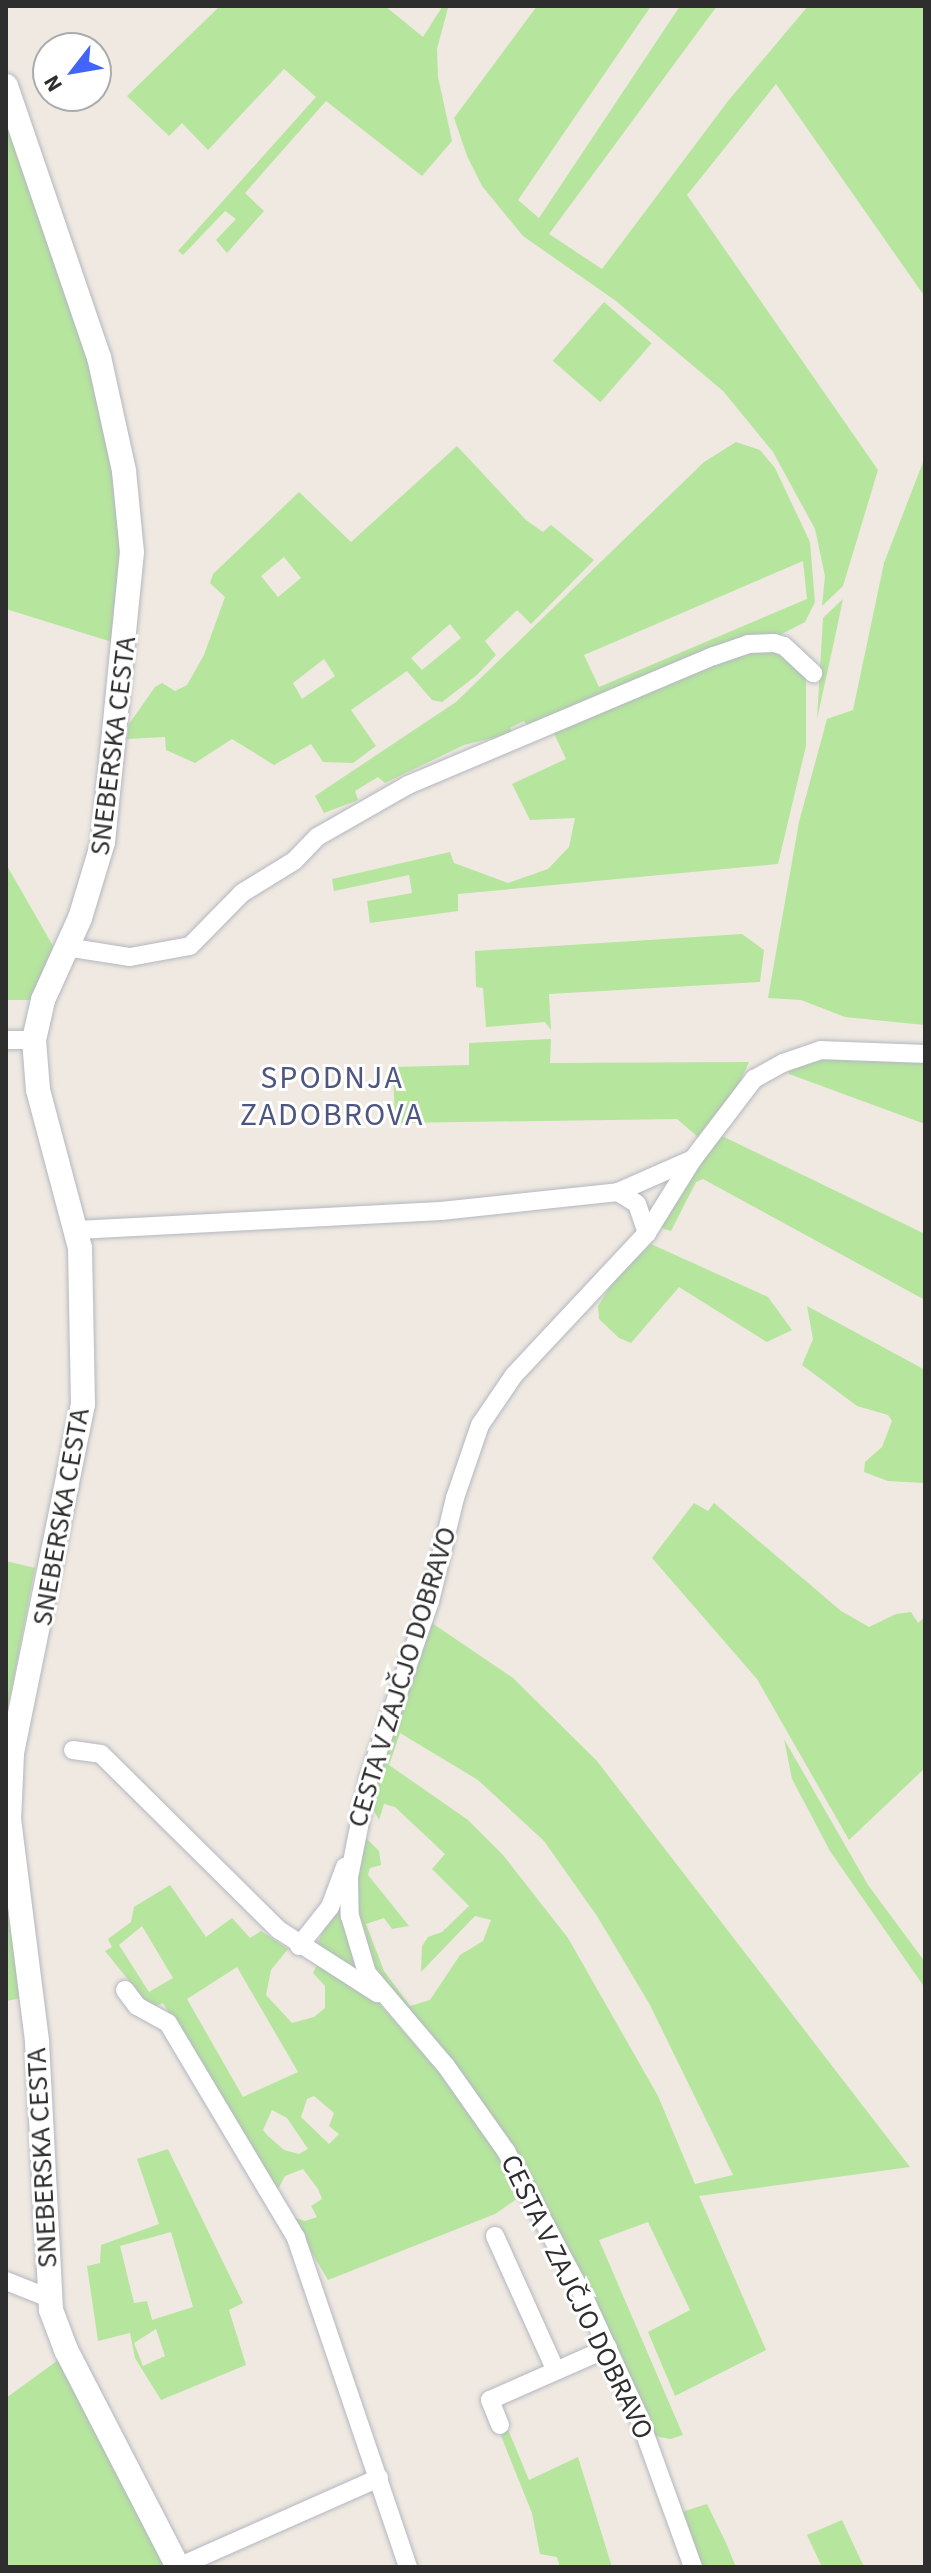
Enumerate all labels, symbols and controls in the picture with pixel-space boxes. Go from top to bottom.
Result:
north arrow [32,32,112,112]
text: N [36,69,71,98]
street label: SNEBERSKA CESTA [83,635,143,857]
district label: SPODNJA ZADOBROVA [240,1060,424,1135]
street label: SNEBERSKA CESTA [25,1406,97,1628]
street label: CESTA V ZAJČJO DOBRAVO [340,1523,464,1831]
street label: SNEBERSKA CESTA [19,2047,65,2269]
street label: CESTA V ZAJČJO DOBRAVO [493,2149,661,2445]

